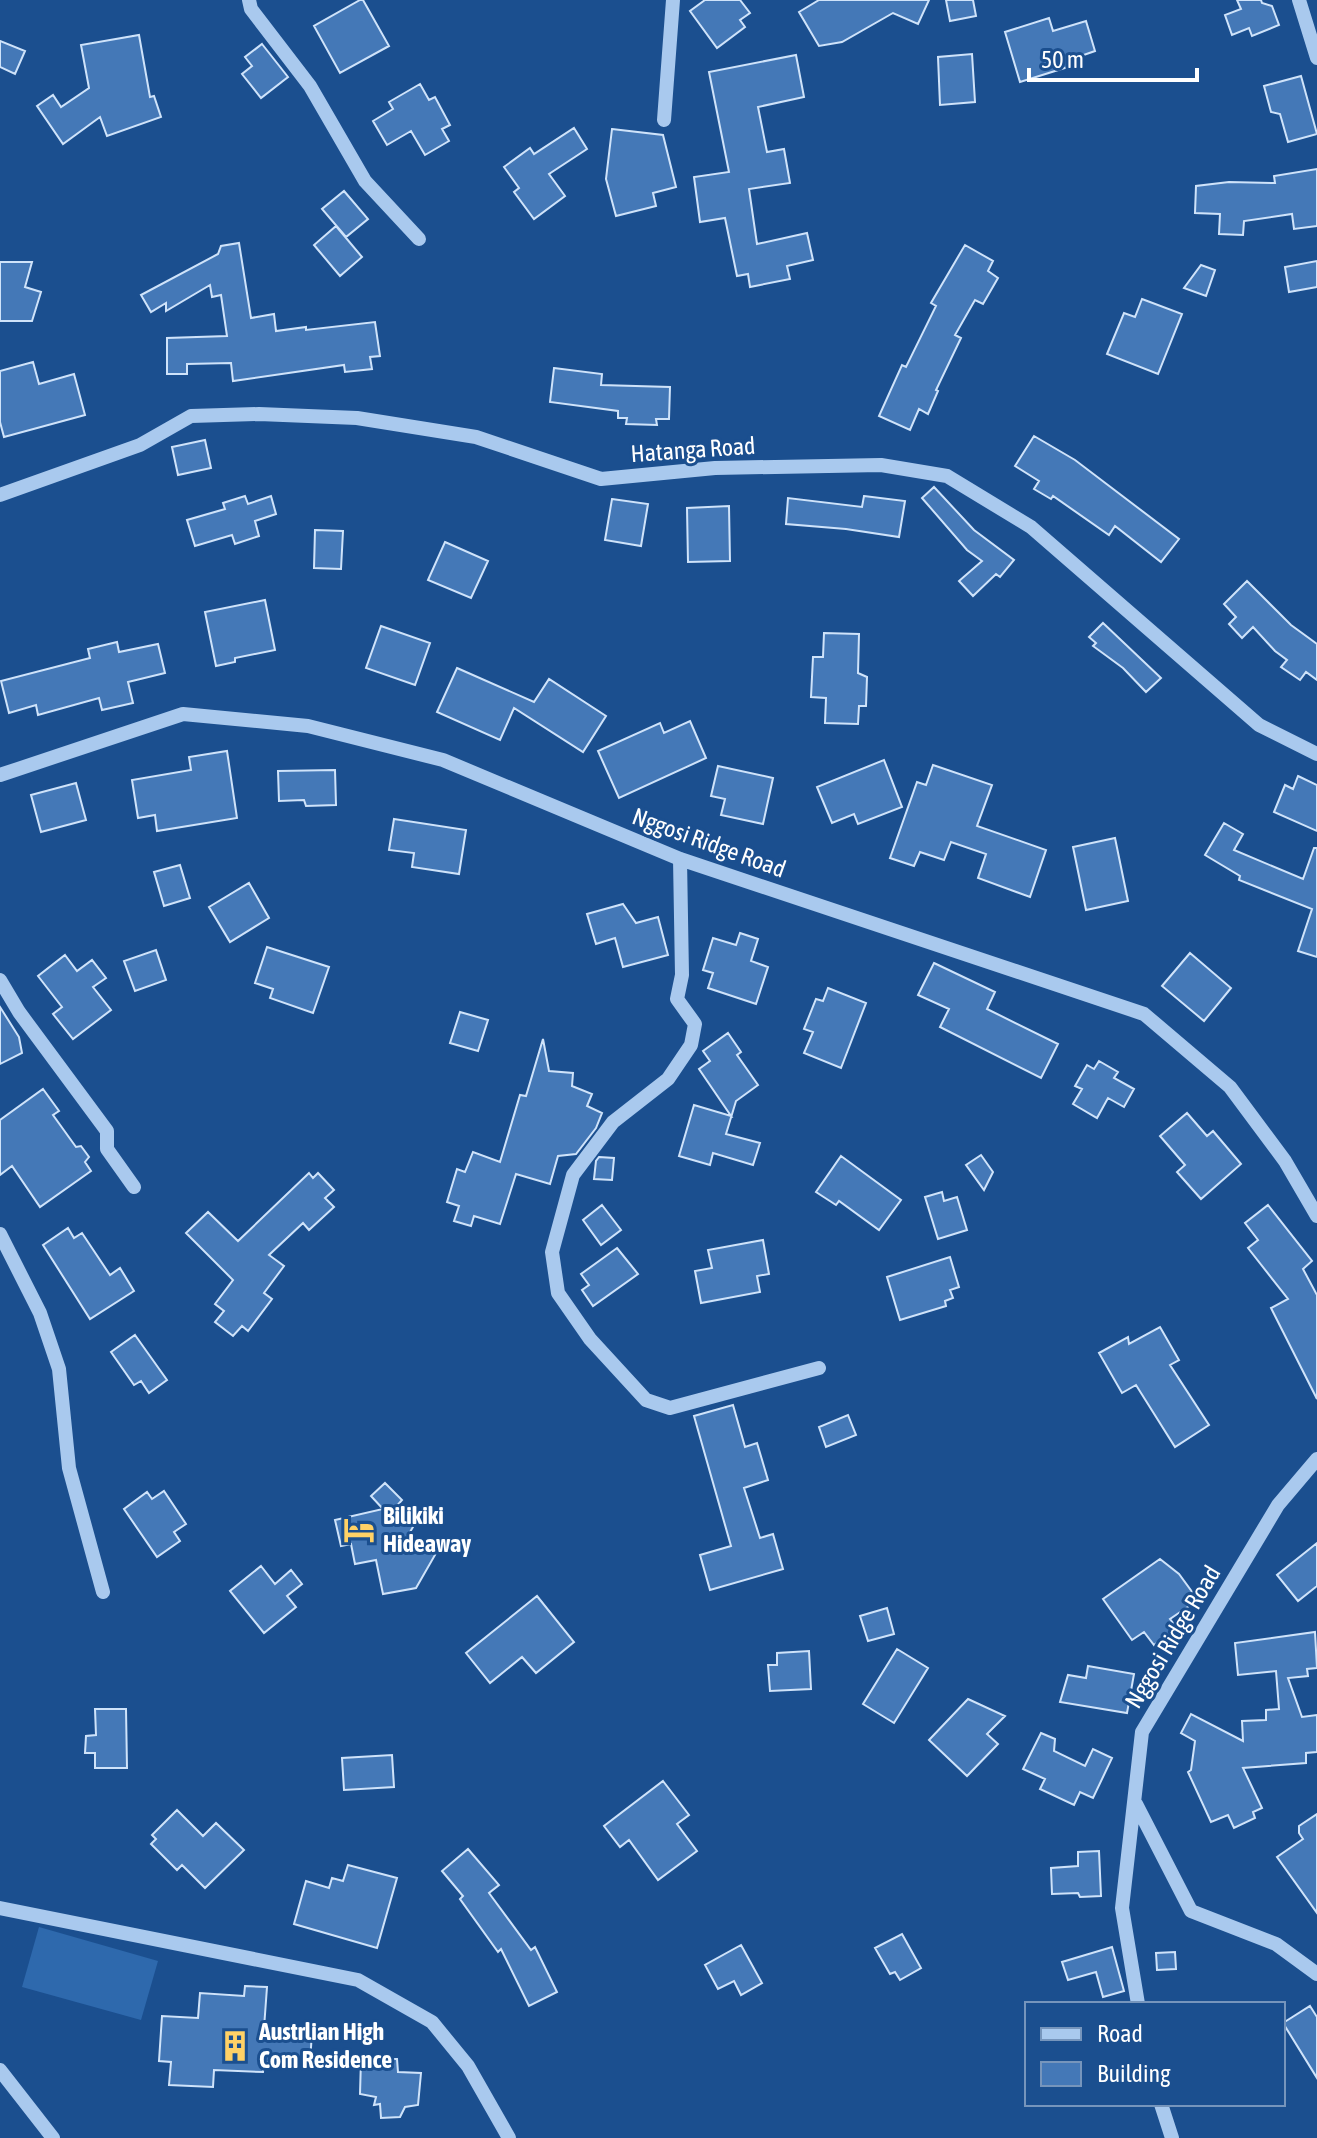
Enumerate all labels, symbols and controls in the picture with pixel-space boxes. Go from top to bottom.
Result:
scale bar [1029,32,1197,82]
text: 50 m [1041,46,1084,73]
street label: Hatanga Road [630,432,756,467]
street label: Nggosi Ridge Road [629,802,789,883]
place label: Bilikiki Hideaway [383,1502,471,1557]
hotel icon: Bilikiki Hideaway [342,1513,376,1547]
street label: Nggosi Ridge Road [1120,1561,1226,1713]
legend [1025,2002,1285,2106]
place label: Austrlian High Com Residence [258,2018,392,2073]
text: Road [1097,2020,1143,2047]
building icon: Austrlian High Com Residence [218,2029,252,2063]
text: Building [1097,2060,1171,2087]

